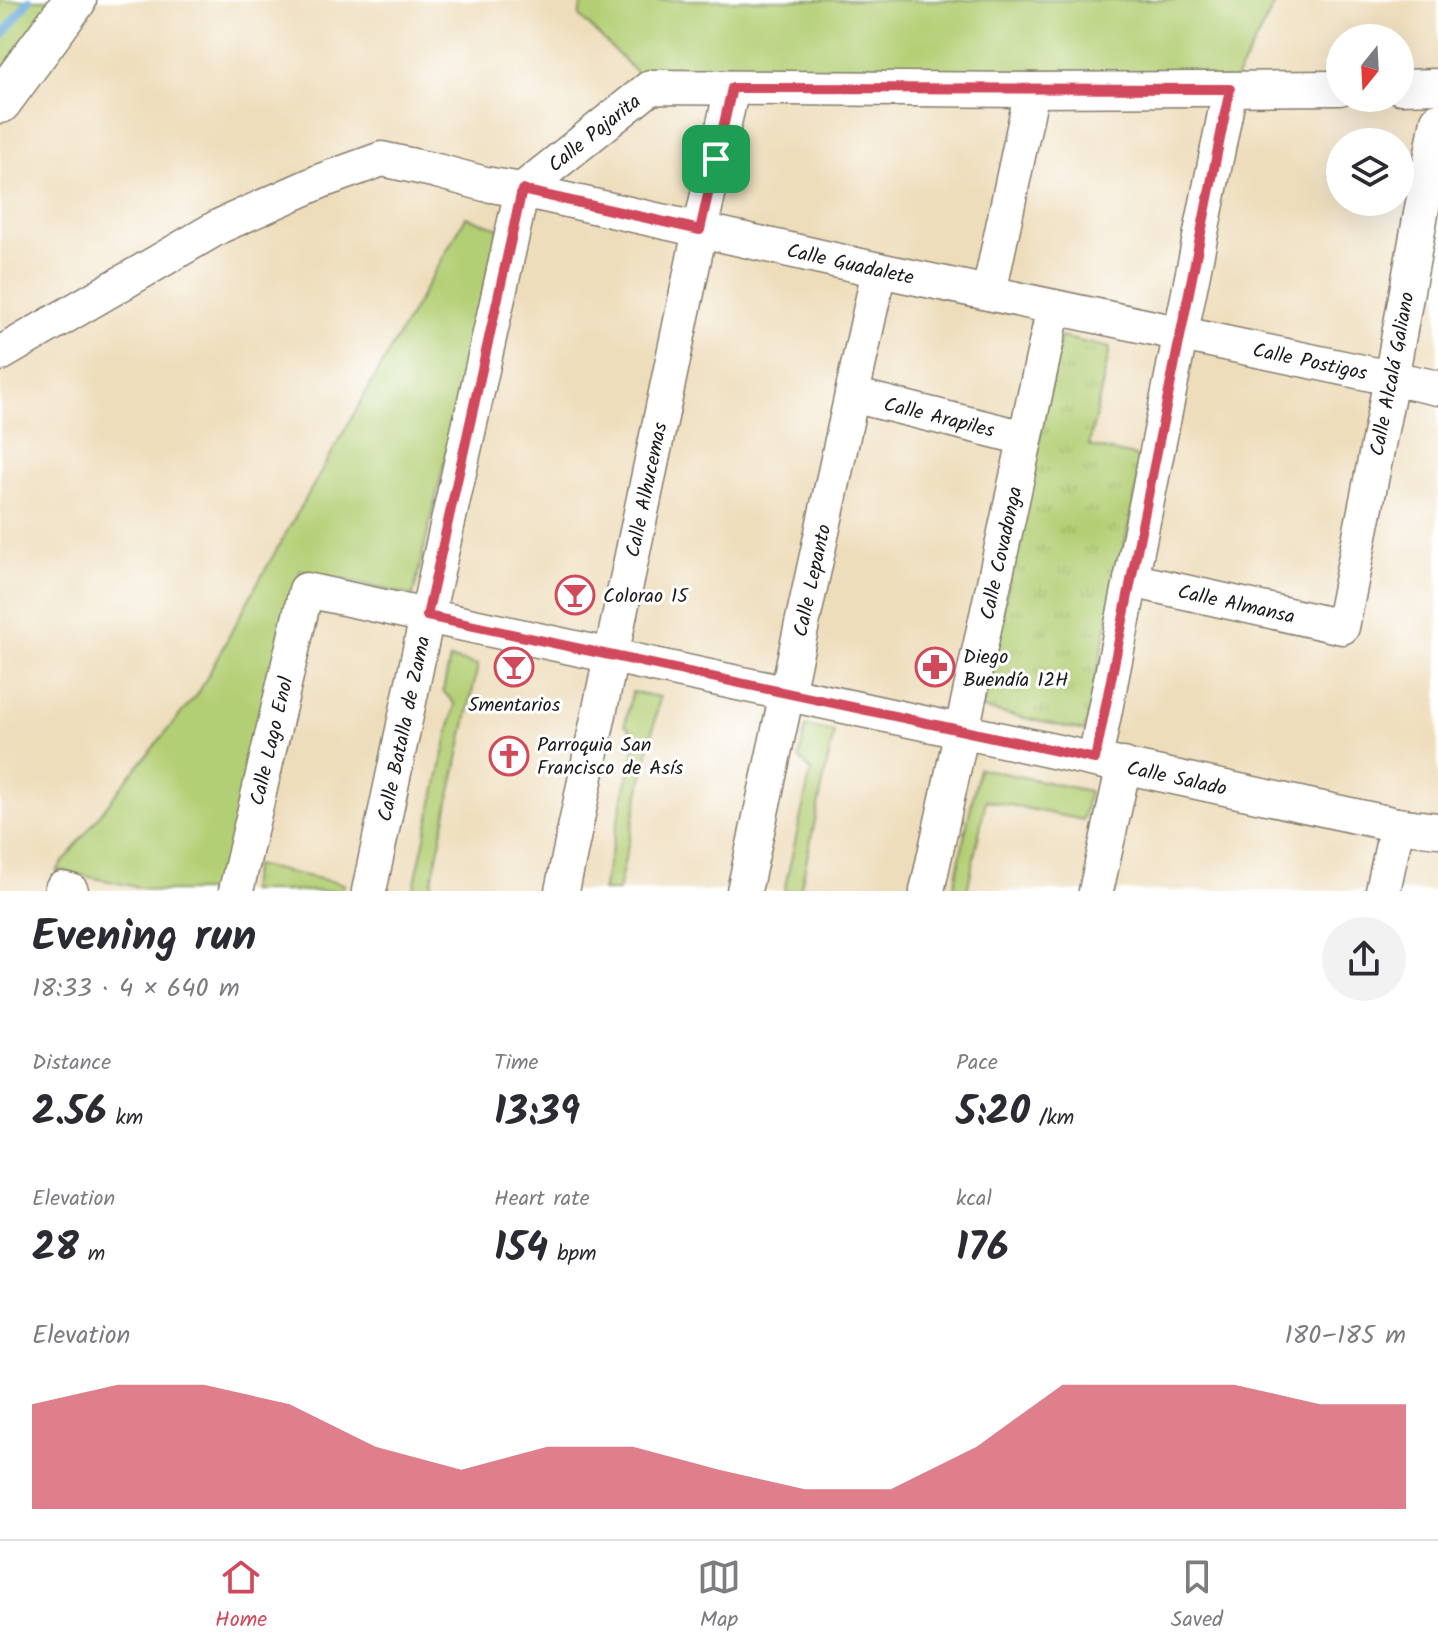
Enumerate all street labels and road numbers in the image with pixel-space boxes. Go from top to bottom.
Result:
street label: Calle Pajarita [542,87,649,181]
street label: Calle Guadalete [783,236,917,295]
street label: Calle Alcalá Galiano [1362,290,1424,459]
street label: Calle Postigos [1250,335,1370,391]
street label: Calle Arapiles [880,389,998,448]
street label: Calle Alhucemas [618,419,678,561]
street label: Calle Covadonga [972,484,1033,623]
street label: Calle Lepanto [786,521,841,640]
street label: Calle Almansa [1174,577,1298,634]
street label: Calle Batalla de Zama [370,633,440,825]
street label: Calle Lago Enol [242,674,303,809]
street label: Calle Salado [1124,753,1230,806]

